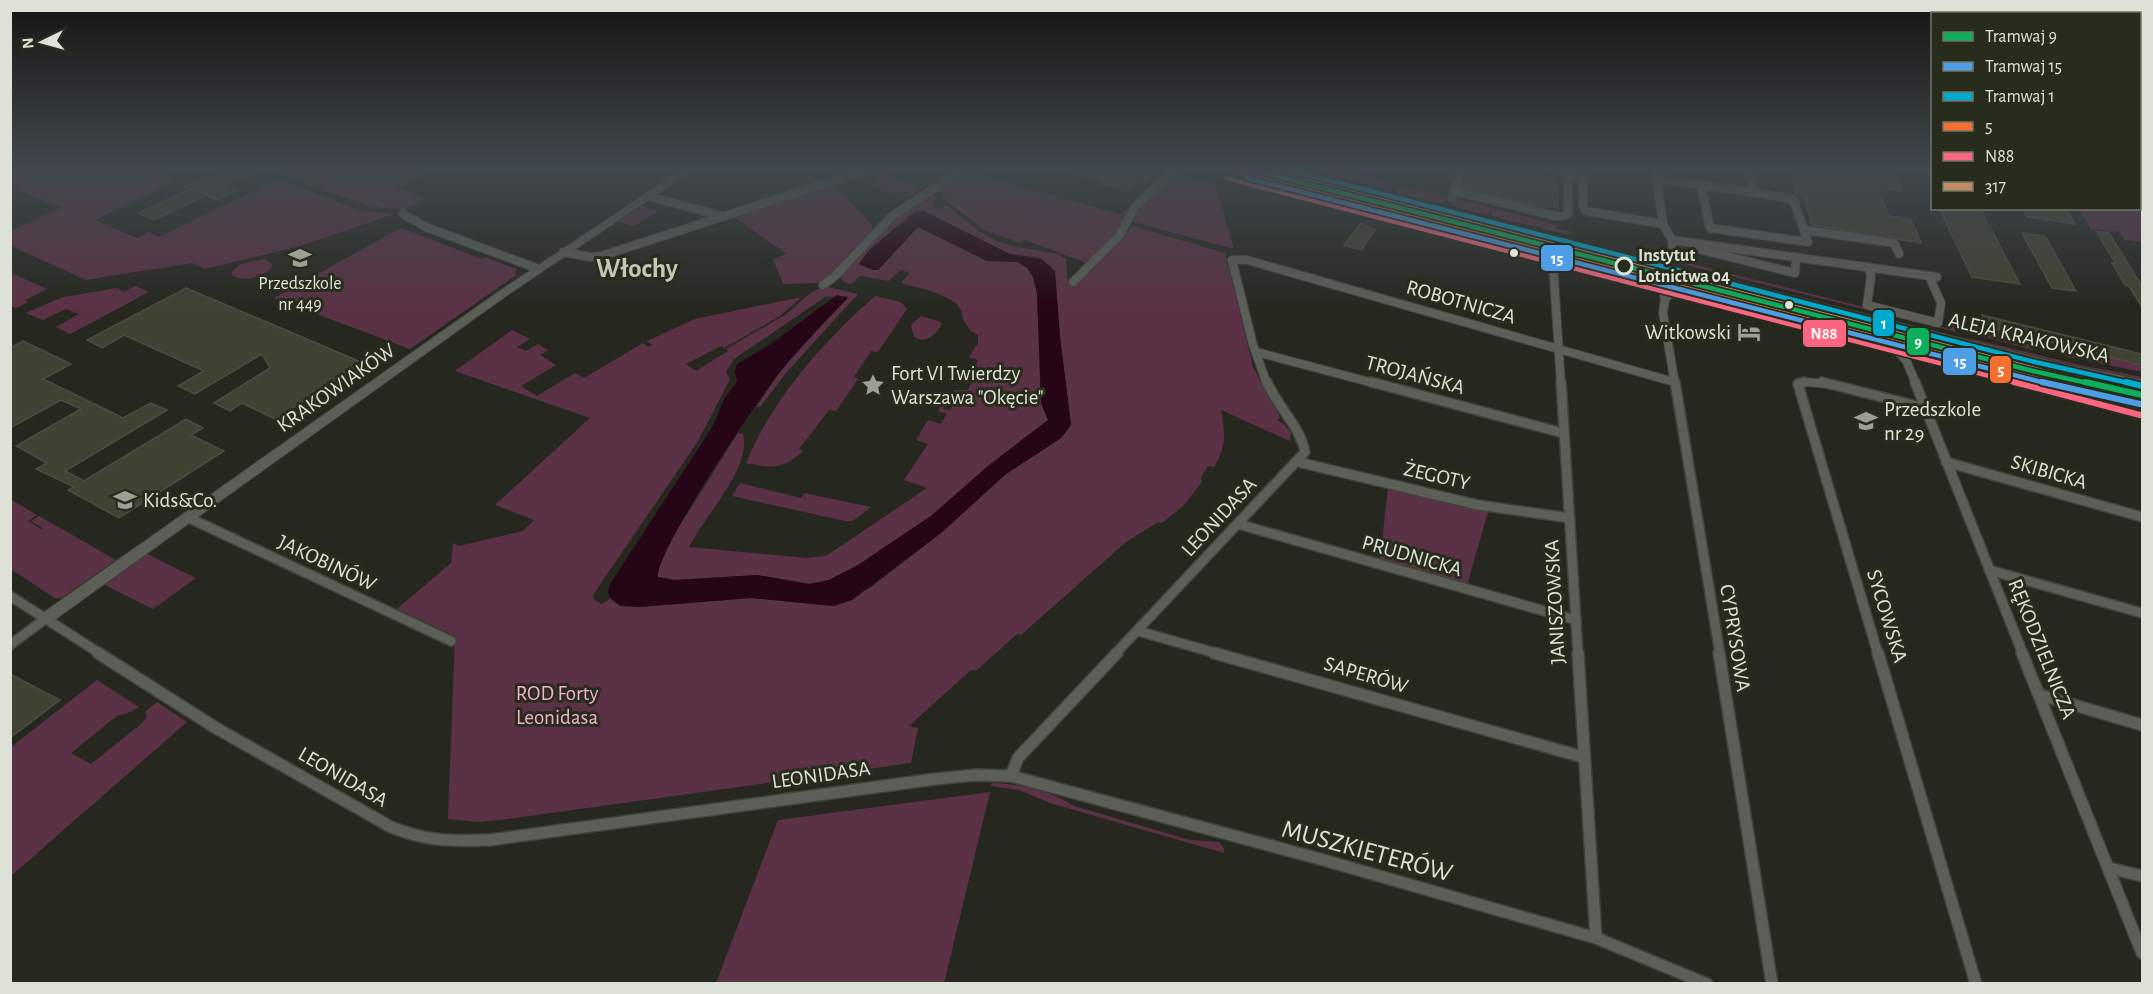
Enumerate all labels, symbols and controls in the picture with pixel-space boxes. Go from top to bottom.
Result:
north arrow [12,12,72,72]
legend [1931,12,2141,210]
text: Tramwaj 9 [1985,28,2057,46]
text: N [20,37,37,49]
text: Tramwaj 15 [1985,58,2062,76]
text: Tramwaj 1 [1985,88,2055,106]
text: 5 [1985,118,1993,136]
text: N88 [1985,148,2014,166]
text: 317 [1985,178,2006,196]
line badge: 15 [1540,244,1574,272]
school or university icon: Przedszkole nr 449 [287,245,313,271]
unlabelled marker [1508,247,1520,259]
place label: Instytut Lotnictwa 04 [1638,247,1730,286]
text: 15 [1551,251,1563,267]
district label: Włochy [596,255,679,283]
marker: Instytut Lotnictwa 04 [1615,257,1633,275]
place label: Przedszkole nr 449 [258,275,342,314]
street label: ROBOTNICZA [1404,276,1518,328]
unlabelled marker [1783,299,1795,311]
line badge: 1 [1872,309,1895,337]
street label: ALEJA KRAKOWSKA [1947,309,2111,367]
text: 1 [1881,316,1887,332]
hotel icon: Witkowski [1736,319,1762,345]
line badge: N88 [1802,319,1847,348]
place label: Witkowski [1645,322,1731,343]
text: N88 [1811,326,1838,342]
line badge: 9 [1906,327,1930,356]
text: 9 [1914,334,1922,350]
street label: KRAKOWIAKÓW [272,338,399,436]
line badge: 15 [1942,347,1977,376]
street label: TROJAŃSKA [1363,350,1467,398]
text: 15 [1954,354,1966,370]
line badge: 5 [1989,355,2012,384]
text: 5 [1998,362,2005,378]
place label: Fort VI Twierdzy Warszawa "Okęcie" [891,363,1044,408]
place icon: Fort VI Twierdzy Warszawa "Okęcie" [860,372,886,398]
place label: Przedszkole nr 29 [1884,399,1981,444]
school or university icon: Przedszkole nr 29 [1853,408,1879,434]
street label: SKIBICKA [2009,451,2089,493]
street label: ŻEGOTY [1402,457,1472,494]
street label: LEONIDASA [1177,474,1261,560]
school or university icon: Kids&Co. [112,487,138,513]
place label: Kids&Co. [143,490,217,511]
street label: JAKOBINÓW [275,529,380,595]
street label: PRUDNICKA [1360,532,1464,580]
street label: JANISZOWSKA [1541,539,1569,665]
street label: SYCOWSKA [1863,567,1911,665]
street label: RĘKODZIELNICZA [2004,576,2080,722]
street label: CYPRYSOWA [1716,583,1754,693]
street label: SAPERÓW [1322,651,1411,697]
park label: ROD Forty Leonidasa [516,683,598,728]
street label: LEONIDASA [295,743,391,811]
street label: LEONIDASA [770,758,872,792]
street label: MUSZKIETERÓW [1279,814,1456,886]

